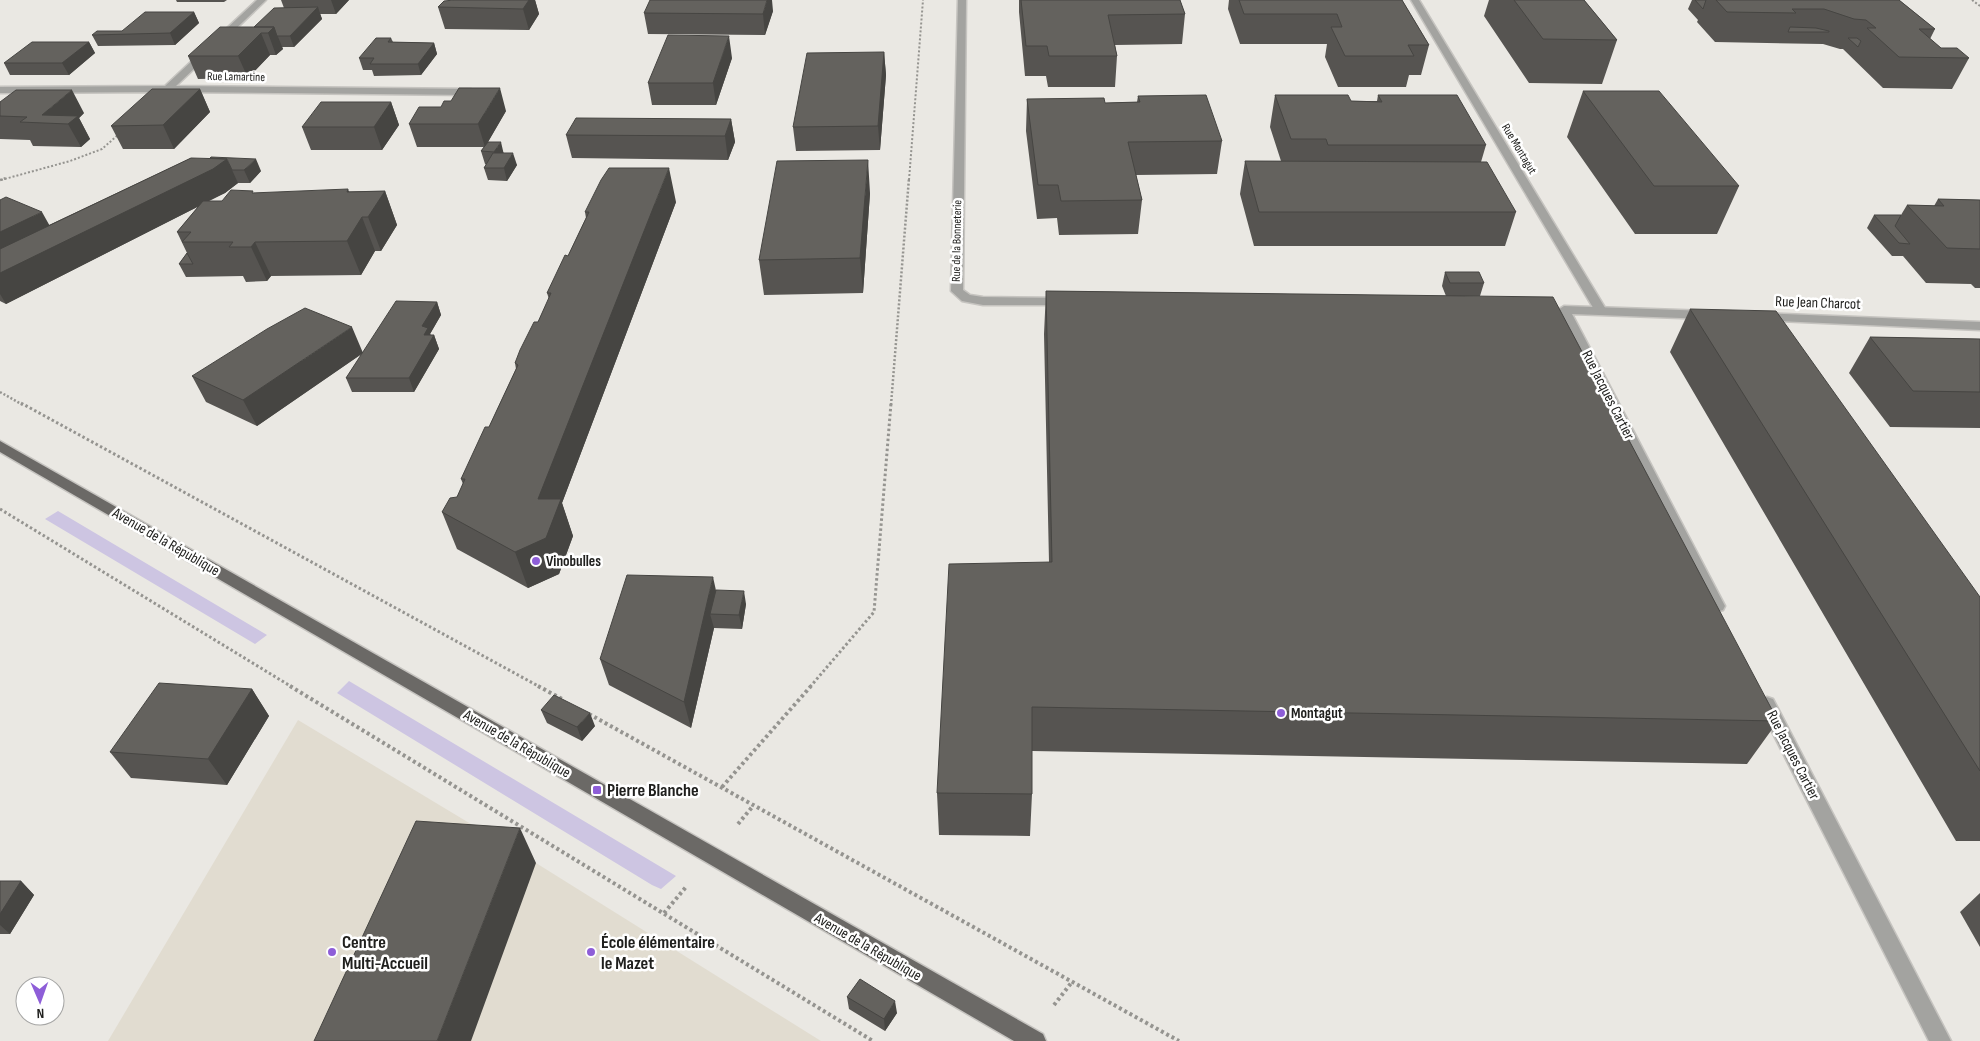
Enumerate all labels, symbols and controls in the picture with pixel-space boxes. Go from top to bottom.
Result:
street label: Rue Lamartine [207,69,265,85]
street label: Rue Montagut [1498,121,1540,177]
street label: Rue de la Bonneterie [949,200,965,282]
street label: Rue Jean Charcot [1775,292,1862,314]
street label: Rue Jacques Cartier [1577,347,1639,443]
street label: Avenue de la République [108,503,223,580]
place label: Vinobulles [546,552,601,571]
marker: Vinobulles [530,555,542,567]
place label: Montagut [1291,704,1343,723]
street label: Avenue de la République [459,705,574,782]
marker: Montagut [1275,707,1287,719]
street label: Rue Jacques Cartier [1762,707,1824,803]
place label: Pierre Blanche [607,780,699,801]
marker: Pierre Blanche [591,784,603,796]
street label: Avenue de la République [810,908,925,985]
place label: Centre Multi-Accueil [342,932,428,974]
place label: École élémentaire le Mazet [601,932,715,974]
marker: Centre Multi-Accueil [326,946,338,958]
marker: École élémentaire le Mazet [585,946,597,958]
north arrow [15,976,65,1026]
text: N [36,1005,44,1022]

